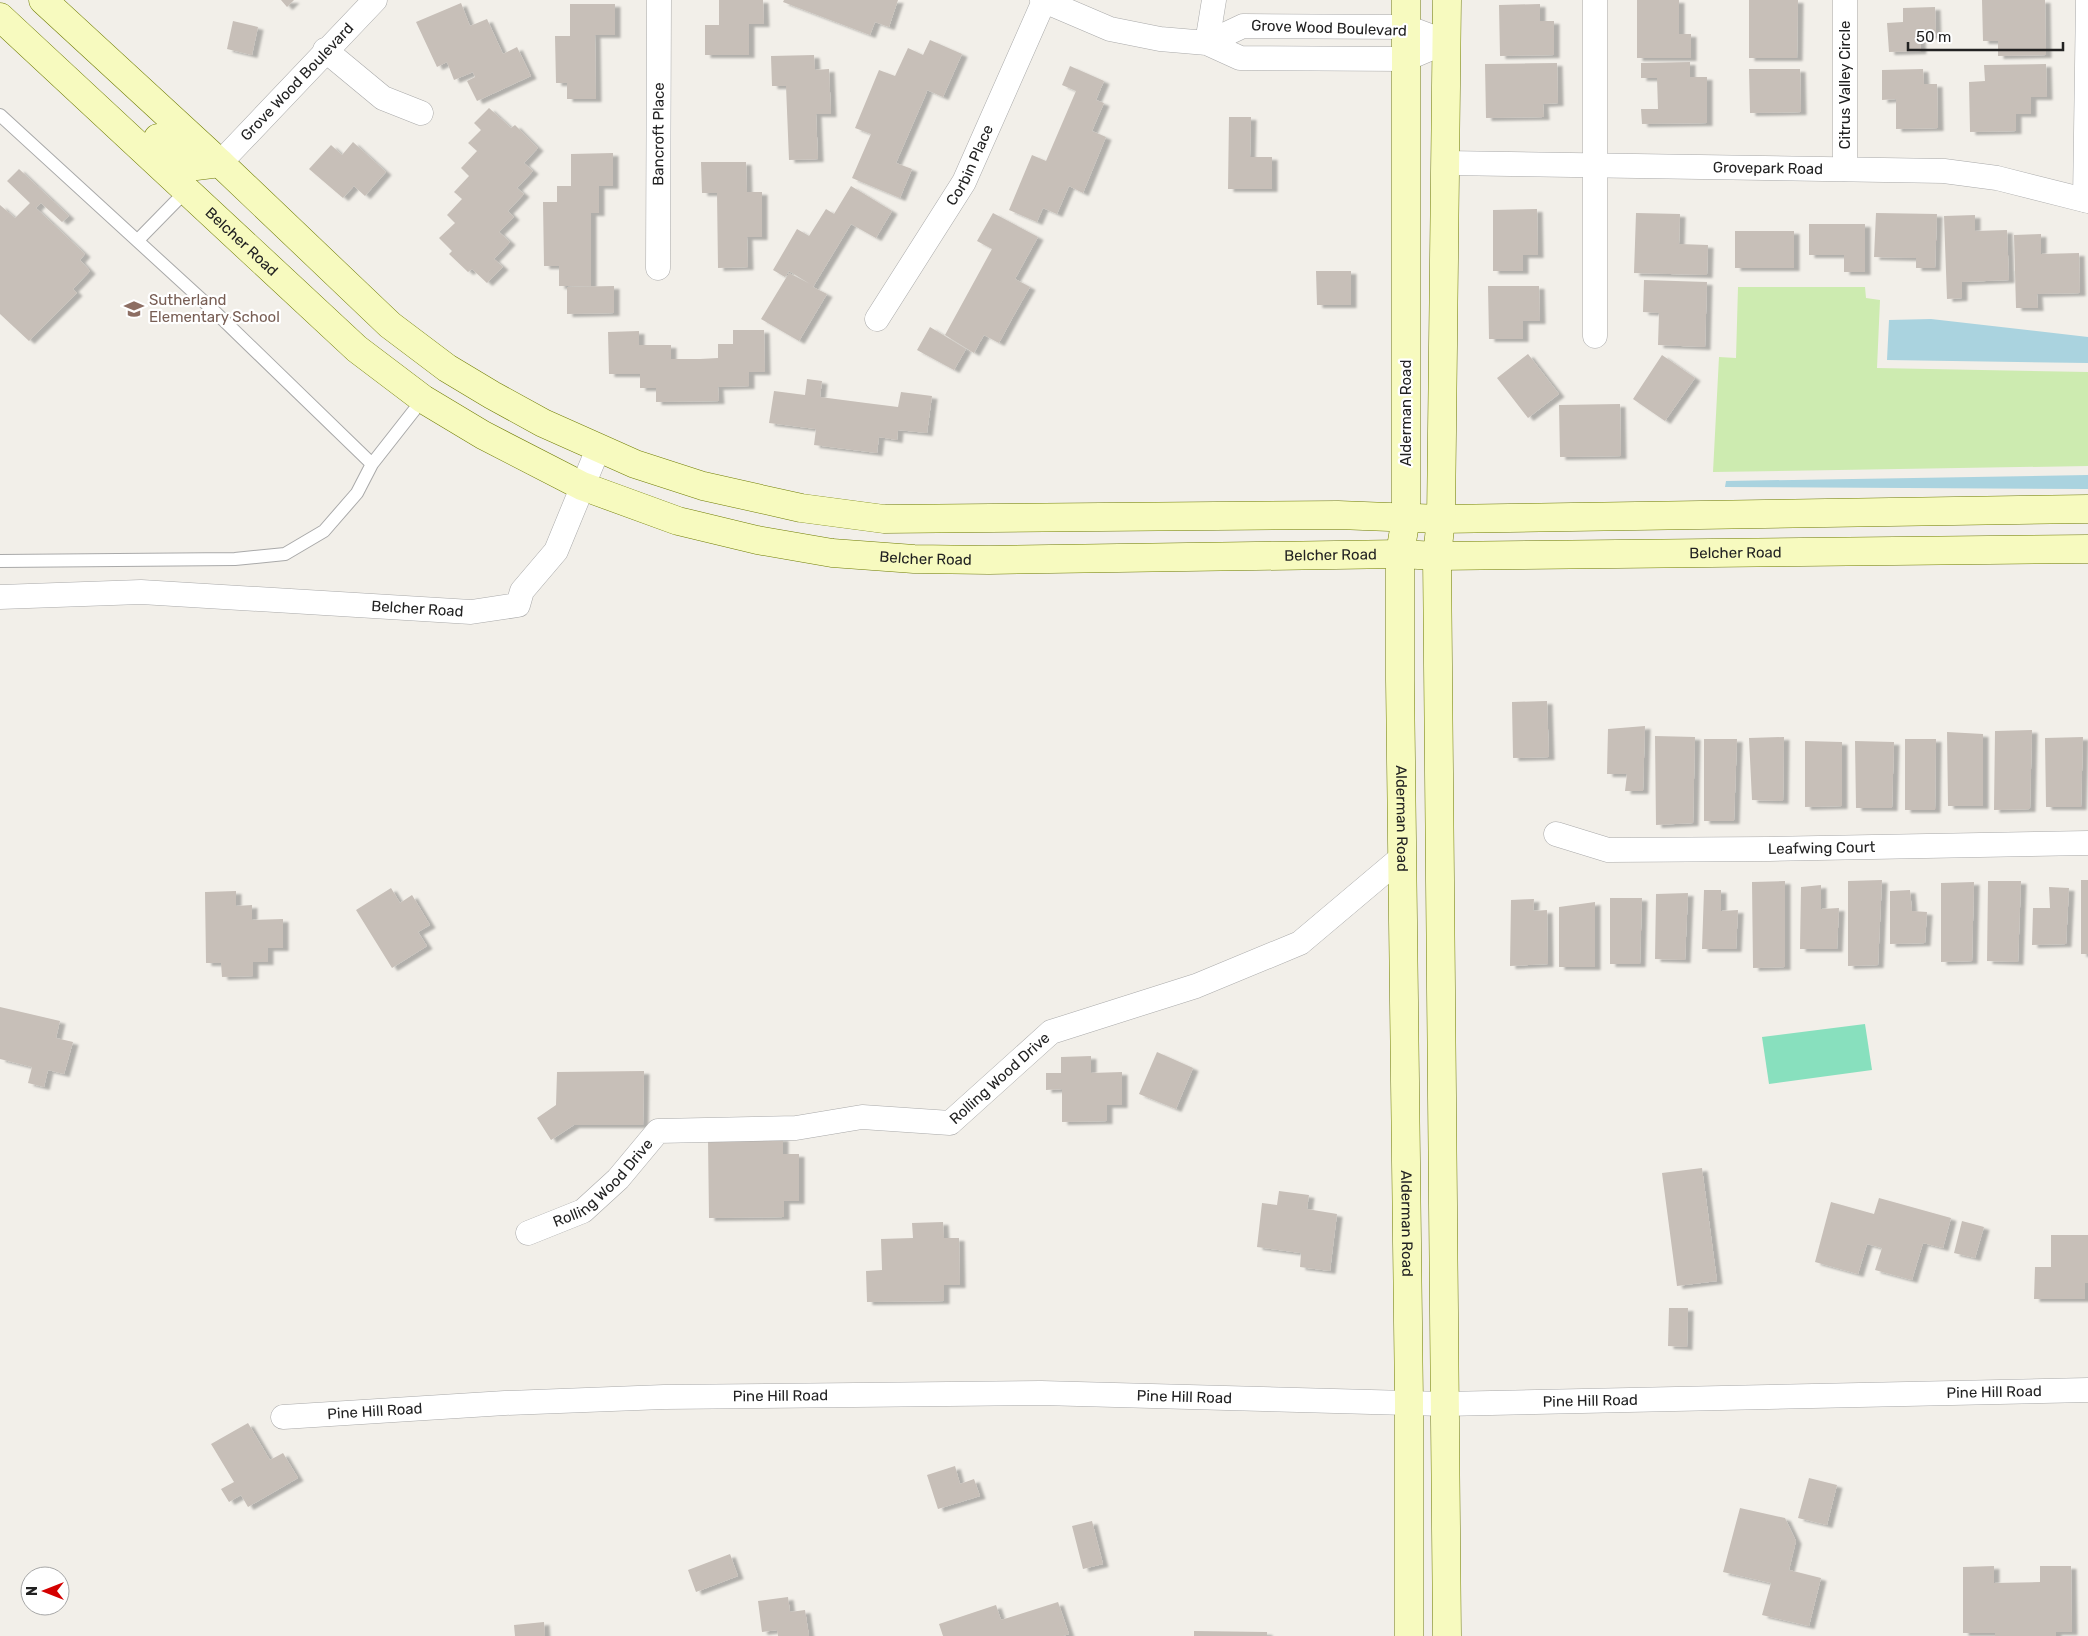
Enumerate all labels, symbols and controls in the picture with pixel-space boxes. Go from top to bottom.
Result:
street label: Grove Wood Boulevard [1251,16,1407,40]
street label: Grove Wood Boulevard [237,19,357,145]
scale bar [1908,20,2063,52]
street label: Citrus Valley Circle [1836,21,1854,149]
text: 50 m [1916,28,1951,46]
street label: Bancroft Place [649,82,668,186]
street label: Corbin Place [942,122,997,209]
street label: Grovepark Road [1713,158,1823,178]
street label: Belcher Road [202,204,282,280]
place label: Sutherland Elementary School [149,291,280,326]
school or university icon: Sutherland Elementary School [123,298,145,320]
street label: Alderman Road [1397,360,1415,466]
street label: Belcher Road [1689,543,1782,562]
street label: Belcher Road [1284,545,1377,565]
street label: Belcher Road [879,547,972,569]
street label: Belcher Road [371,597,464,621]
street label: Alderman Road [1392,765,1411,872]
street label: Leafwing Court [1768,838,1876,858]
street label: Rolling Wood Drive [946,1029,1053,1128]
street label: Rolling Wood Drive [550,1135,657,1231]
street label: Alderman Road [1397,1170,1416,1277]
street label: Pine Hill Road [1946,1382,2042,1402]
street label: Pine Hill Road [733,1386,828,1405]
street label: Pine Hill Road [1136,1387,1232,1407]
street label: Pine Hill Road [1542,1391,1638,1411]
street label: Pine Hill Road [327,1399,423,1423]
north arrow [20,1566,70,1616]
text: N [24,1586,41,1596]

